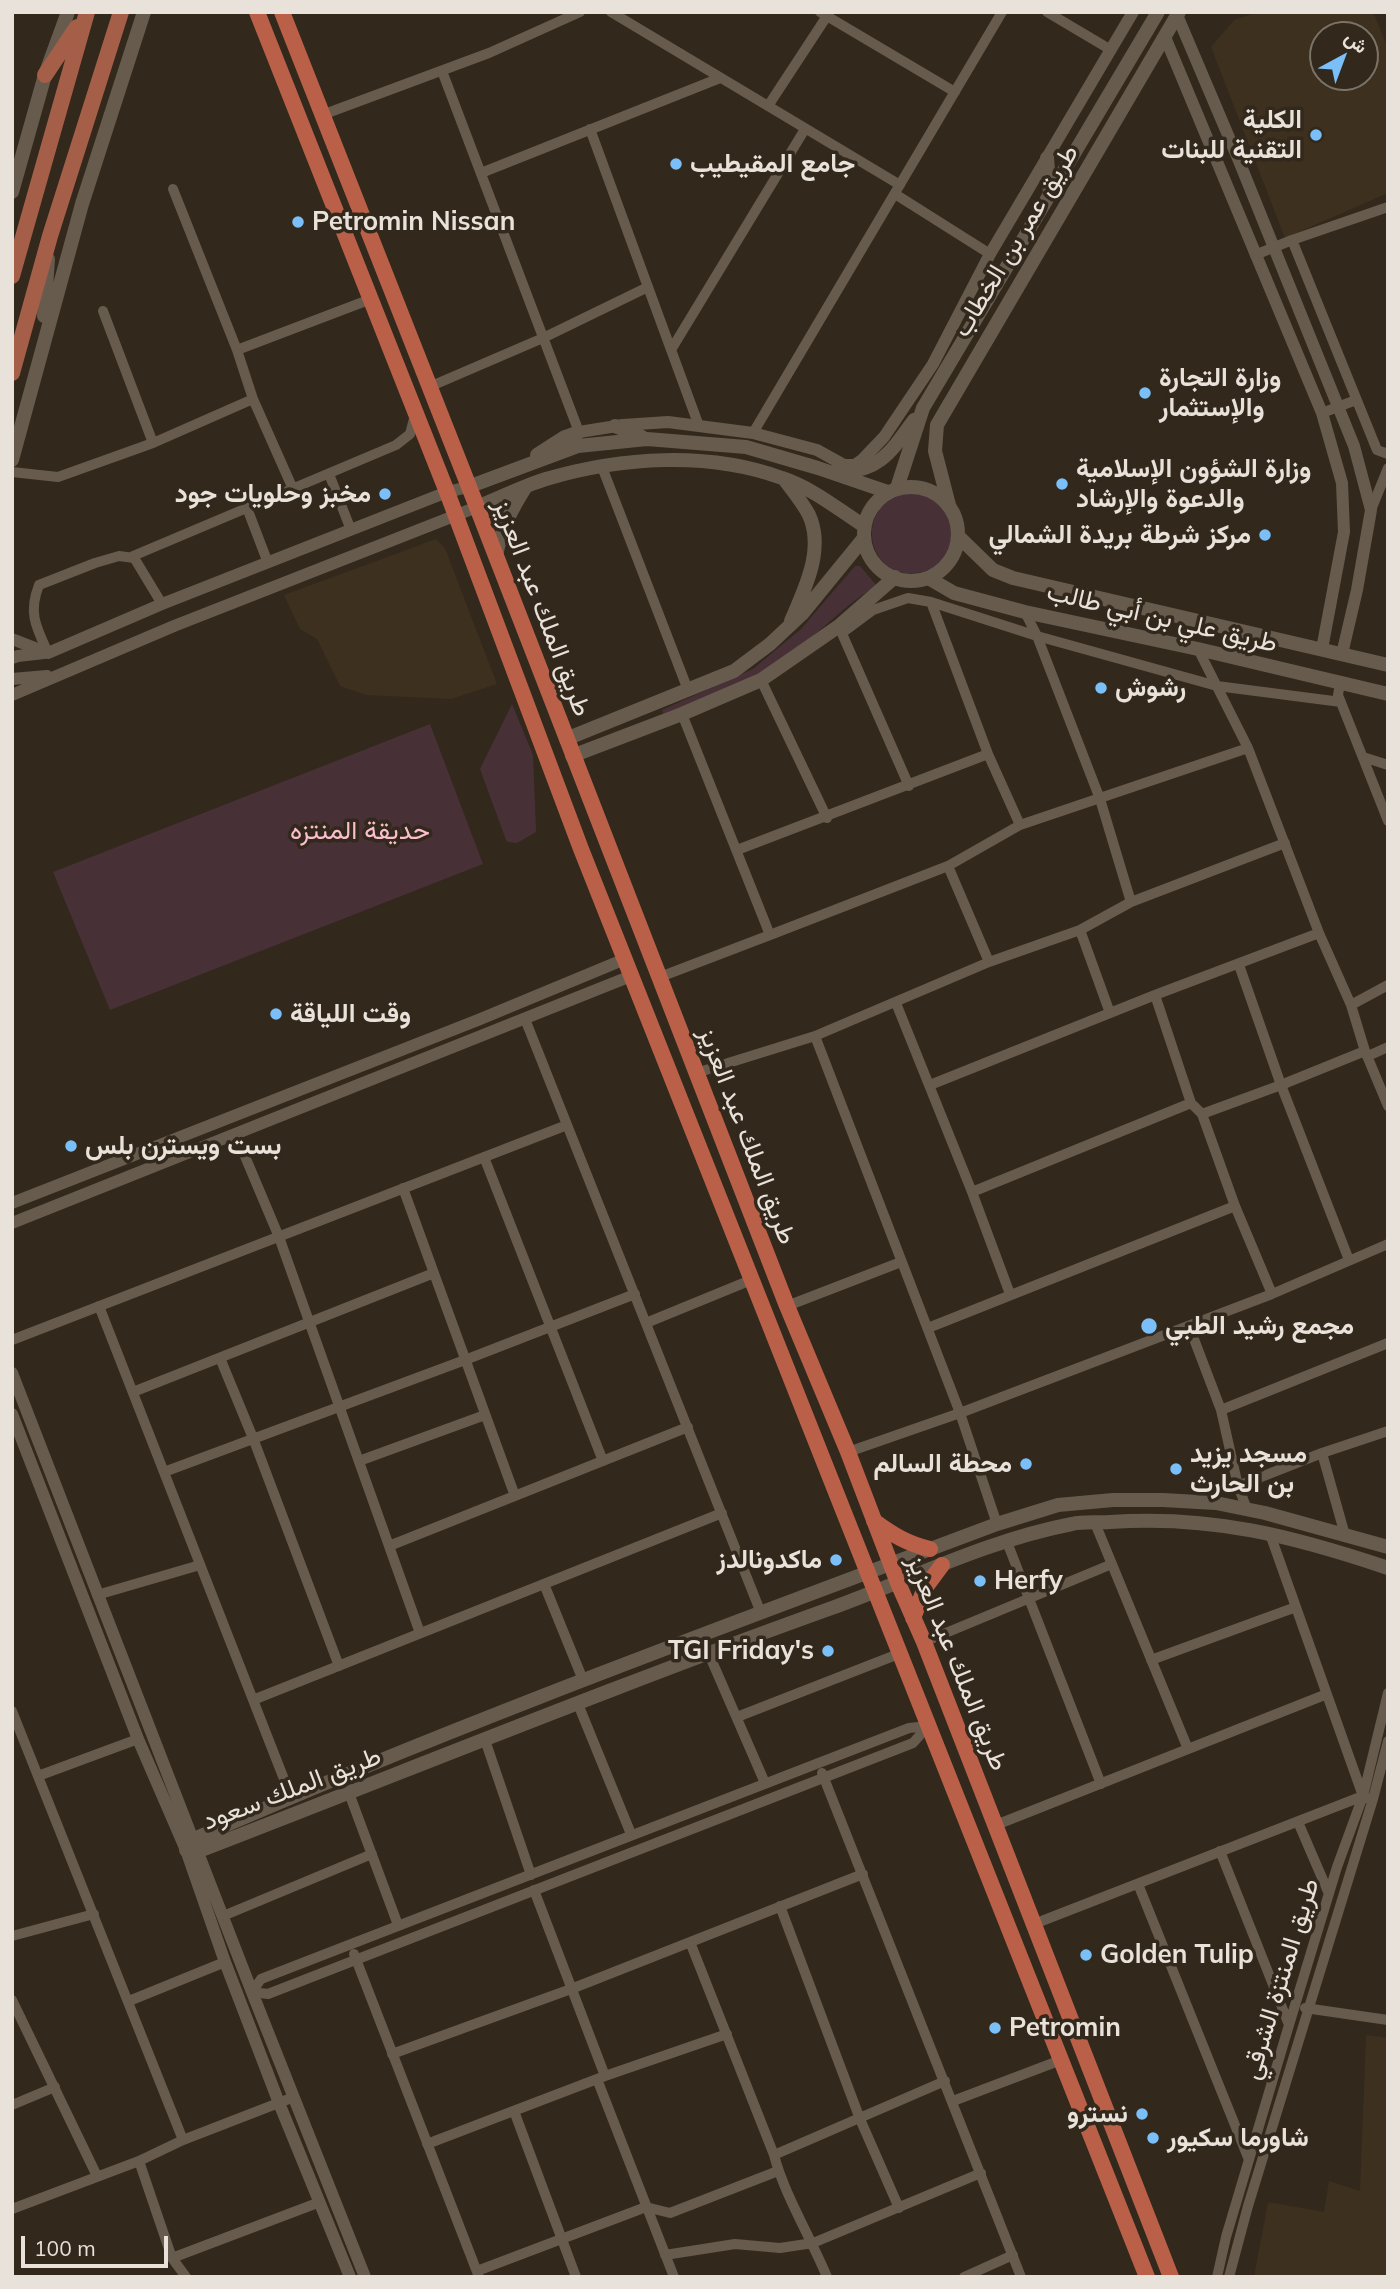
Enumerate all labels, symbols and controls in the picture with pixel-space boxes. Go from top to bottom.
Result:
north arrow [1309,21,1379,91]
text: ش [1340,25,1373,58]
place label: الكلية التقنية للبنات [1161,104,1302,166]
marker: الكلية التقنية للبنات [1308,127,1324,143]
street label: طريق عمر بن الخطاب [946,139,1086,343]
place label: جامع المقيطيب [690,148,855,180]
marker: جامع المقيطيب [668,156,684,172]
place label: Petromin Nissan [312,206,515,238]
marker: Petromin Nissan [290,214,306,230]
place label: وزارة التجارة والإستثمار [1159,362,1281,424]
marker: وزارة التجارة والإستثمار [1137,385,1153,401]
place label: وزارة الشؤون الإسلامية والدعوة والإرشاد [1076,453,1311,514]
marker: وزارة الشؤون الإسلامية والدعوة والإرشاد [1054,476,1070,492]
place label: مخبز وحلويات جود [175,478,371,510]
marker: مخبز وحلويات جود [377,486,393,502]
street label: طريق الملك عبد العزيز [486,495,598,721]
place label: مركز شرطة بريدة الشمالي [989,519,1251,551]
marker: مركز شرطة بريدة الشمالي [1257,527,1273,543]
street label: طريق علي بن أبي طالب [1044,576,1280,660]
place label: رشوش [1115,672,1186,704]
marker: رشوش [1093,680,1109,696]
park label: حديقة المنتزه [290,815,430,847]
place label: وقت اللياقة [290,998,411,1030]
marker: وقت اللياقة [268,1006,284,1022]
street label: طريق الملك عبد العزيز [691,1023,803,1249]
place label: بست ويسترن بلس [85,1130,281,1162]
marker: بست ويسترن بلس [63,1138,79,1154]
place label: مجمع رشيد الطبي [1165,1310,1354,1342]
marker: مجمع رشيد الطبي [1139,1316,1159,1336]
place label: مسجد يزيد بن الحارث [1190,1438,1307,1500]
place label: محطة السالم [873,1448,1012,1480]
marker: محطة السالم [1018,1456,1034,1472]
marker: مسجد يزيد بن الحارث [1168,1461,1184,1477]
place label: ماكدونالدز [717,1544,822,1576]
street label: طريق الملك عبد العزيز [900,1551,1014,1775]
marker: ماكدونالدز [828,1552,844,1568]
place label: Herfy [994,1565,1063,1597]
marker: Herfy [972,1573,988,1589]
place label: TGI Friday's [668,1635,814,1667]
marker: TGI Friday's [820,1643,836,1659]
street label: طريق الملك سعود [198,1741,386,1837]
street label: طريق المنتزة الشرقي [1236,1875,1326,2083]
place label: Golden Tulip [1100,1939,1254,1971]
marker: Golden Tulip [1078,1947,1094,1963]
place label: Petromin [1009,2012,1121,2044]
marker: Petromin [987,2020,1003,2036]
place label: نسترو [1067,2098,1128,2130]
marker: نسترو [1134,2106,1150,2122]
place label: شاورما سكيور [1167,2122,1309,2154]
marker: شاورما سكيور [1145,2130,1161,2146]
scale bar [24,2222,172,2266]
text: 100 m [34,2235,96,2261]

